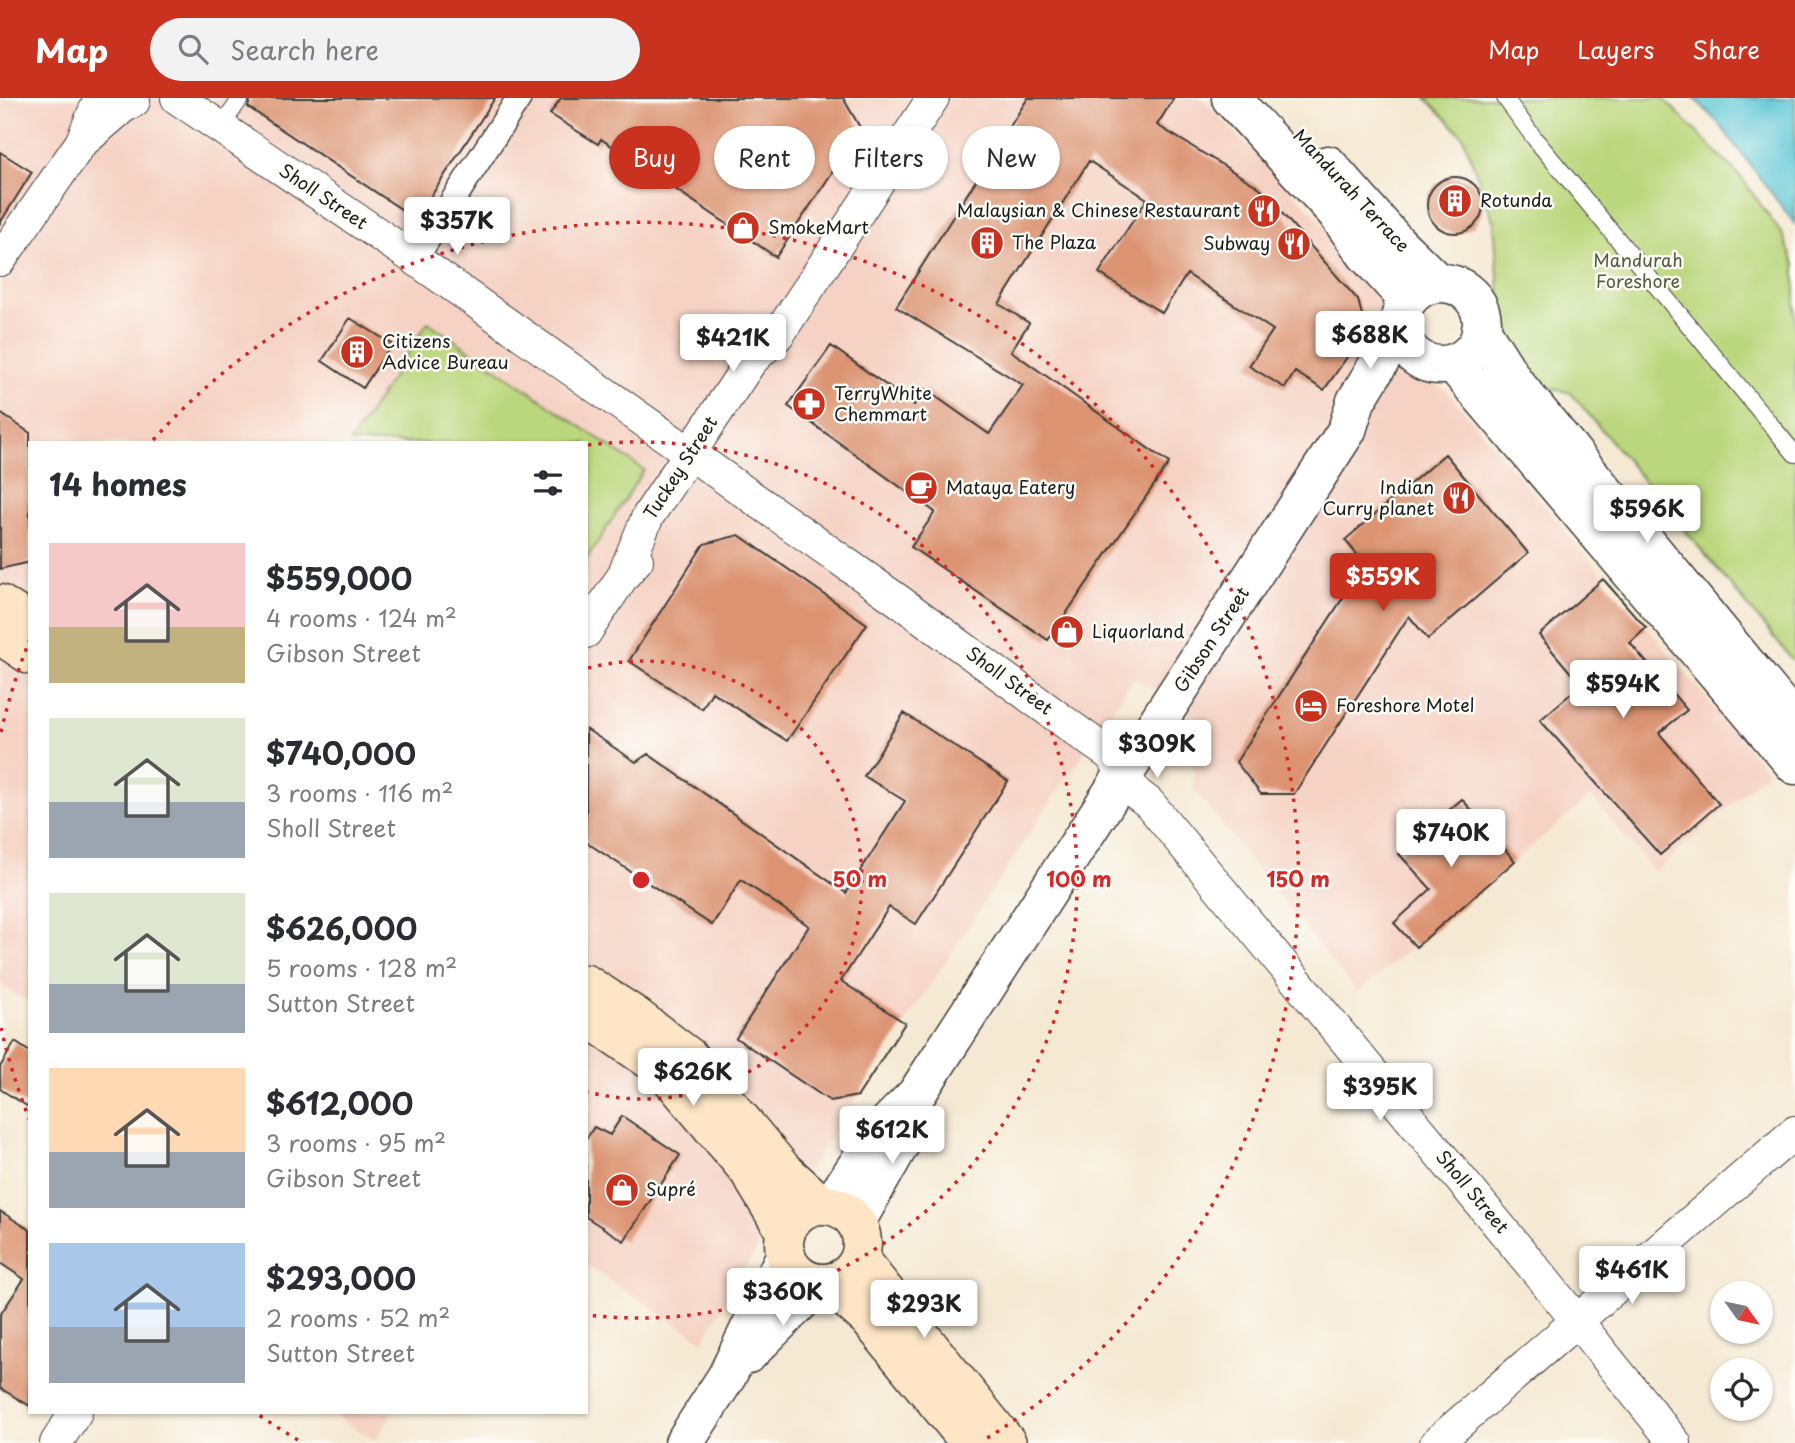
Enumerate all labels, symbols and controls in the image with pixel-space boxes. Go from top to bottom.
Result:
search box [150,18,640,81]
text: Map [35,24,108,74]
icon: search [174,30,212,68]
text: Search here [230,30,379,69]
text: Map [1488,31,1539,67]
text: Layers [1577,31,1654,67]
text: Share [1692,31,1760,67]
street label: Mandurah Terrace [1288,122,1417,258]
chip: Buy [609,126,700,189]
chip: Rent [714,126,815,189]
chip: Filters [829,126,948,189]
chip: New [962,126,1060,189]
street label: Sholl Street [274,156,373,235]
building icon: Rotunda [1436,182,1474,220]
place label: Rotunda [1480,186,1552,213]
restaurant icon: Malaysian & Chinese Restaurant [1245,192,1283,230]
place label: Malaysian & Chinese Restaurant [957,196,1240,223]
pin: $357K [408,198,506,257]
text: $357K [420,202,494,237]
shop icon: SmokeMart [724,209,762,247]
place label: SmokeMart [768,213,869,240]
building icon: The Plaza [968,224,1006,262]
restaurant icon: Subway [1275,225,1313,263]
place label: The Plaza [1012,228,1097,255]
place label: Subway [1203,229,1270,256]
park label: Mandurah Foreshore [1593,246,1683,294]
pin: $688K [1321,312,1419,371]
pin: $421K [684,314,782,374]
text: $688K [1332,316,1408,351]
text: $421K [696,319,770,354]
place label: Citizens Advice Bureau [382,327,509,375]
building icon: Citizens Advice Bureau [338,333,376,371]
place label: TerryWhite Chemmart [834,379,932,427]
pharmacy icon: TerryWhite Chemmart [790,385,828,423]
street label: Tuckey Street [636,410,723,524]
text: 14 homes [49,461,187,506]
icon: filters [529,464,567,502]
cafe icon: Mataya Eatery [902,469,940,507]
place label: Mataya Eatery [946,473,1075,500]
place label: Indian Curry planet [1323,473,1434,521]
restaurant icon: Indian Curry planet [1440,479,1478,517]
pin: $596K [1598,486,1696,545]
text: $596K [1609,490,1685,525]
pin: $559K [1334,554,1432,613]
text: $559,000 [266,555,412,600]
text: $559K [1346,558,1420,593]
icon: home [105,571,189,655]
street label: Gibson Street [1166,581,1255,697]
text: 4 rooms · 124 m² [266,600,457,635]
shop icon: Liquorland [1048,613,1086,651]
place label: Liquorland [1092,617,1184,644]
text: Gibson Street [266,635,421,670]
street label: Sholl Street [961,639,1059,721]
pin: $594K [1574,660,1672,720]
text: $594K [1586,665,1660,700]
hotel icon: Foreshore Motel [1292,687,1330,725]
place label: Foreshore Motel [1336,691,1474,718]
pin: $309K [1108,720,1206,780]
text: $309K [1118,725,1196,760]
text: $740,000 [266,730,416,775]
icon: home [105,746,189,830]
text: 3 rooms · 116 m² [266,775,453,810]
text: Sholl Street [266,810,396,845]
pin: $740K [1402,810,1500,869]
text: $740K [1412,814,1490,849]
text: 50 m [833,862,887,894]
text: 100 m [1046,862,1112,894]
text: 150 m [1266,862,1330,894]
centre of rings [629,868,653,892]
text: $626,000 [266,905,417,950]
icon: home [105,921,189,1005]
text: 5 rooms · 128 m² [266,950,457,985]
text: Sutton Street [266,985,415,1020]
pin: $626K [644,1048,742,1108]
text: $626K [654,1053,732,1088]
pin: $395K [1331,1063,1429,1123]
text: $395K [1343,1068,1417,1103]
text: $612,000 [266,1080,413,1125]
icon: home [105,1096,189,1180]
pin: $612K [843,1107,941,1166]
text: $612K [856,1111,929,1146]
text: 3 rooms · 95 m² [266,1125,446,1160]
street label: Sholl Street [1430,1143,1516,1239]
text: Gibson Street [266,1160,421,1195]
shop icon: Supré [603,1171,641,1209]
place label: Supré [646,1175,696,1202]
pin: $461K [1583,1246,1681,1306]
text: $461K [1595,1251,1669,1286]
text: $293,000 [266,1255,416,1300]
pin: $360K [734,1268,832,1328]
icon: home [105,1271,189,1355]
text: $360K [743,1273,823,1308]
pin: $293K [875,1280,973,1340]
north arrow [1710,1281,1773,1344]
map controls [1710,1281,1773,1421]
text: $293K [886,1285,962,1320]
text: 2 rooms · 52 m² [266,1300,450,1335]
text: Sutton Street [266,1335,415,1370]
button: locate [1710,1358,1773,1421]

